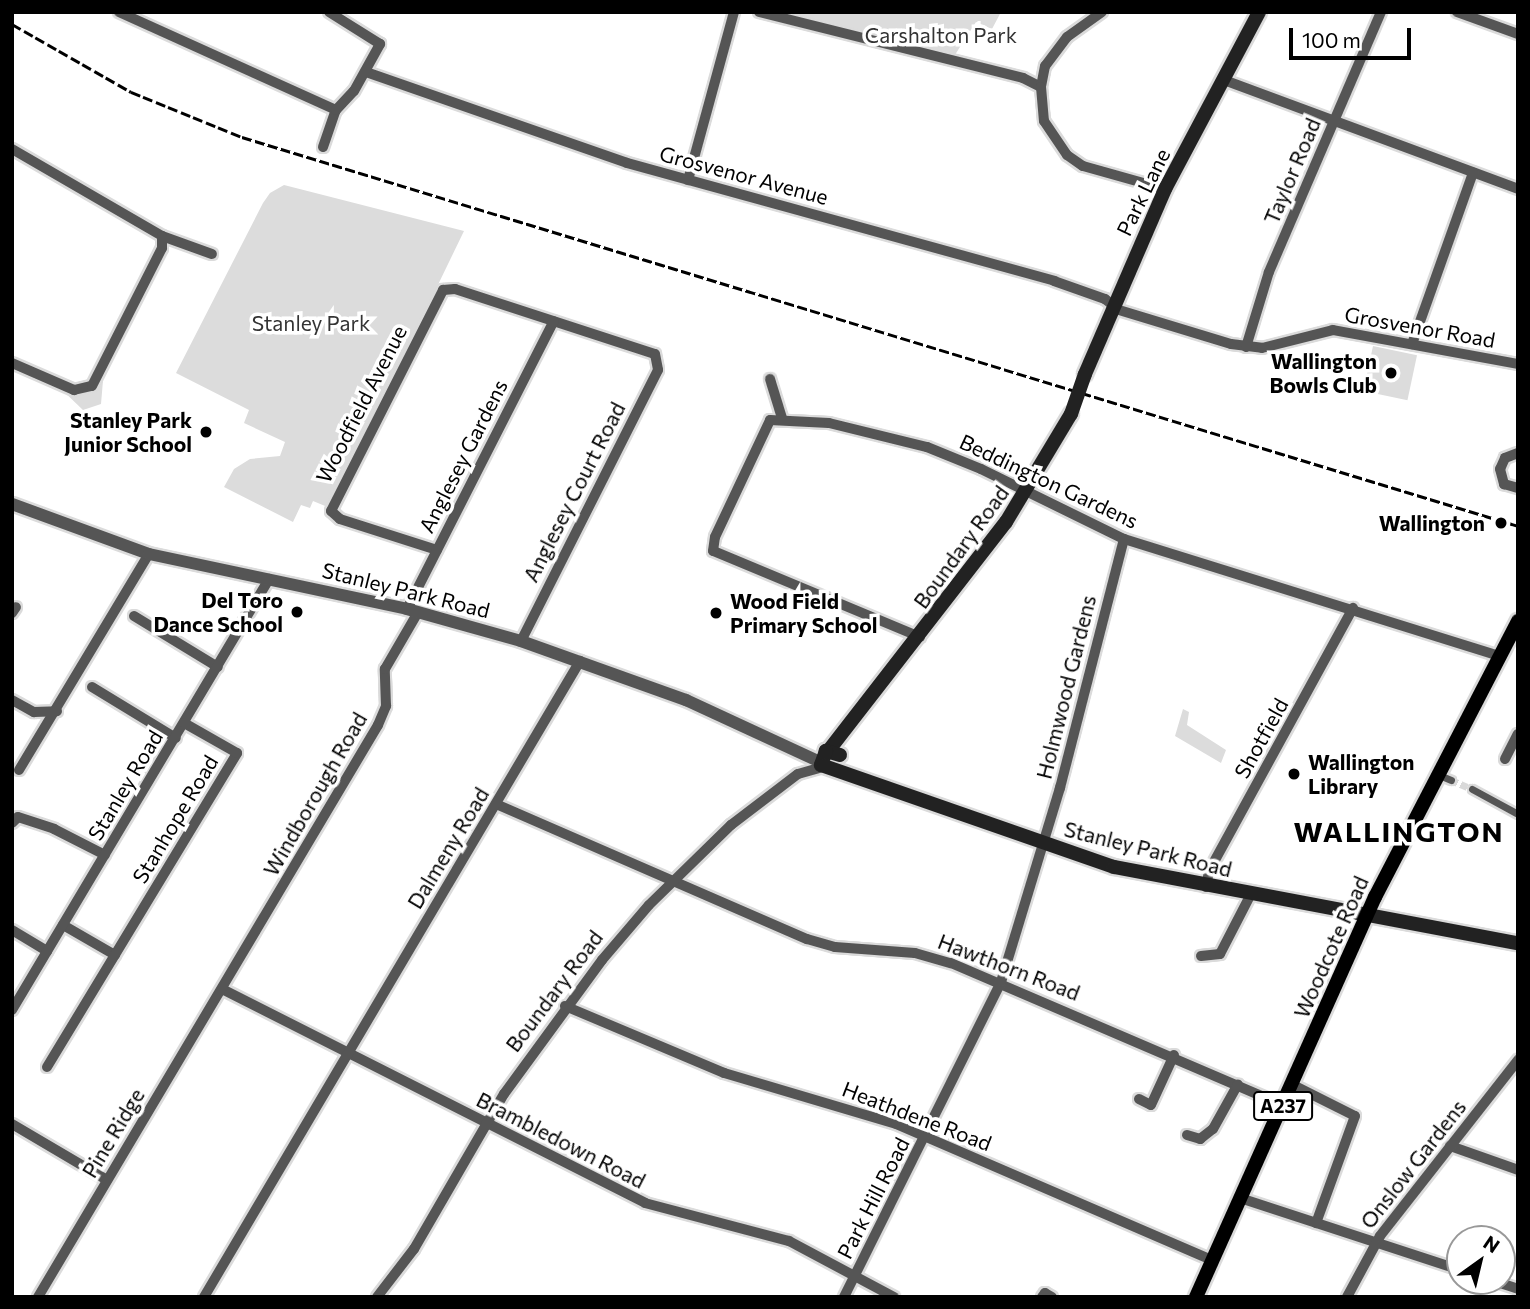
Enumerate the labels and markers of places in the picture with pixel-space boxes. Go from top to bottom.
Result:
place label: Wallington Bowls Club [1270,348,1377,398]
marker: Wallington Bowls Club [1383,365,1399,381]
place label: Stanley Park Junior School [64,407,192,457]
marker: Stanley Park Junior School [198,424,214,440]
place label: Wallington [1379,510,1485,536]
marker: Wallington [1491,513,1511,533]
place label: Del Toro Dance School [153,587,283,637]
place label: Wood Field Primary School [730,588,877,638]
marker: Del Toro Dance School [289,604,305,620]
marker: Wood Field Primary School [708,605,724,621]
place label: Wallington Library [1308,749,1414,799]
marker: Wallington Library [1286,766,1302,782]

